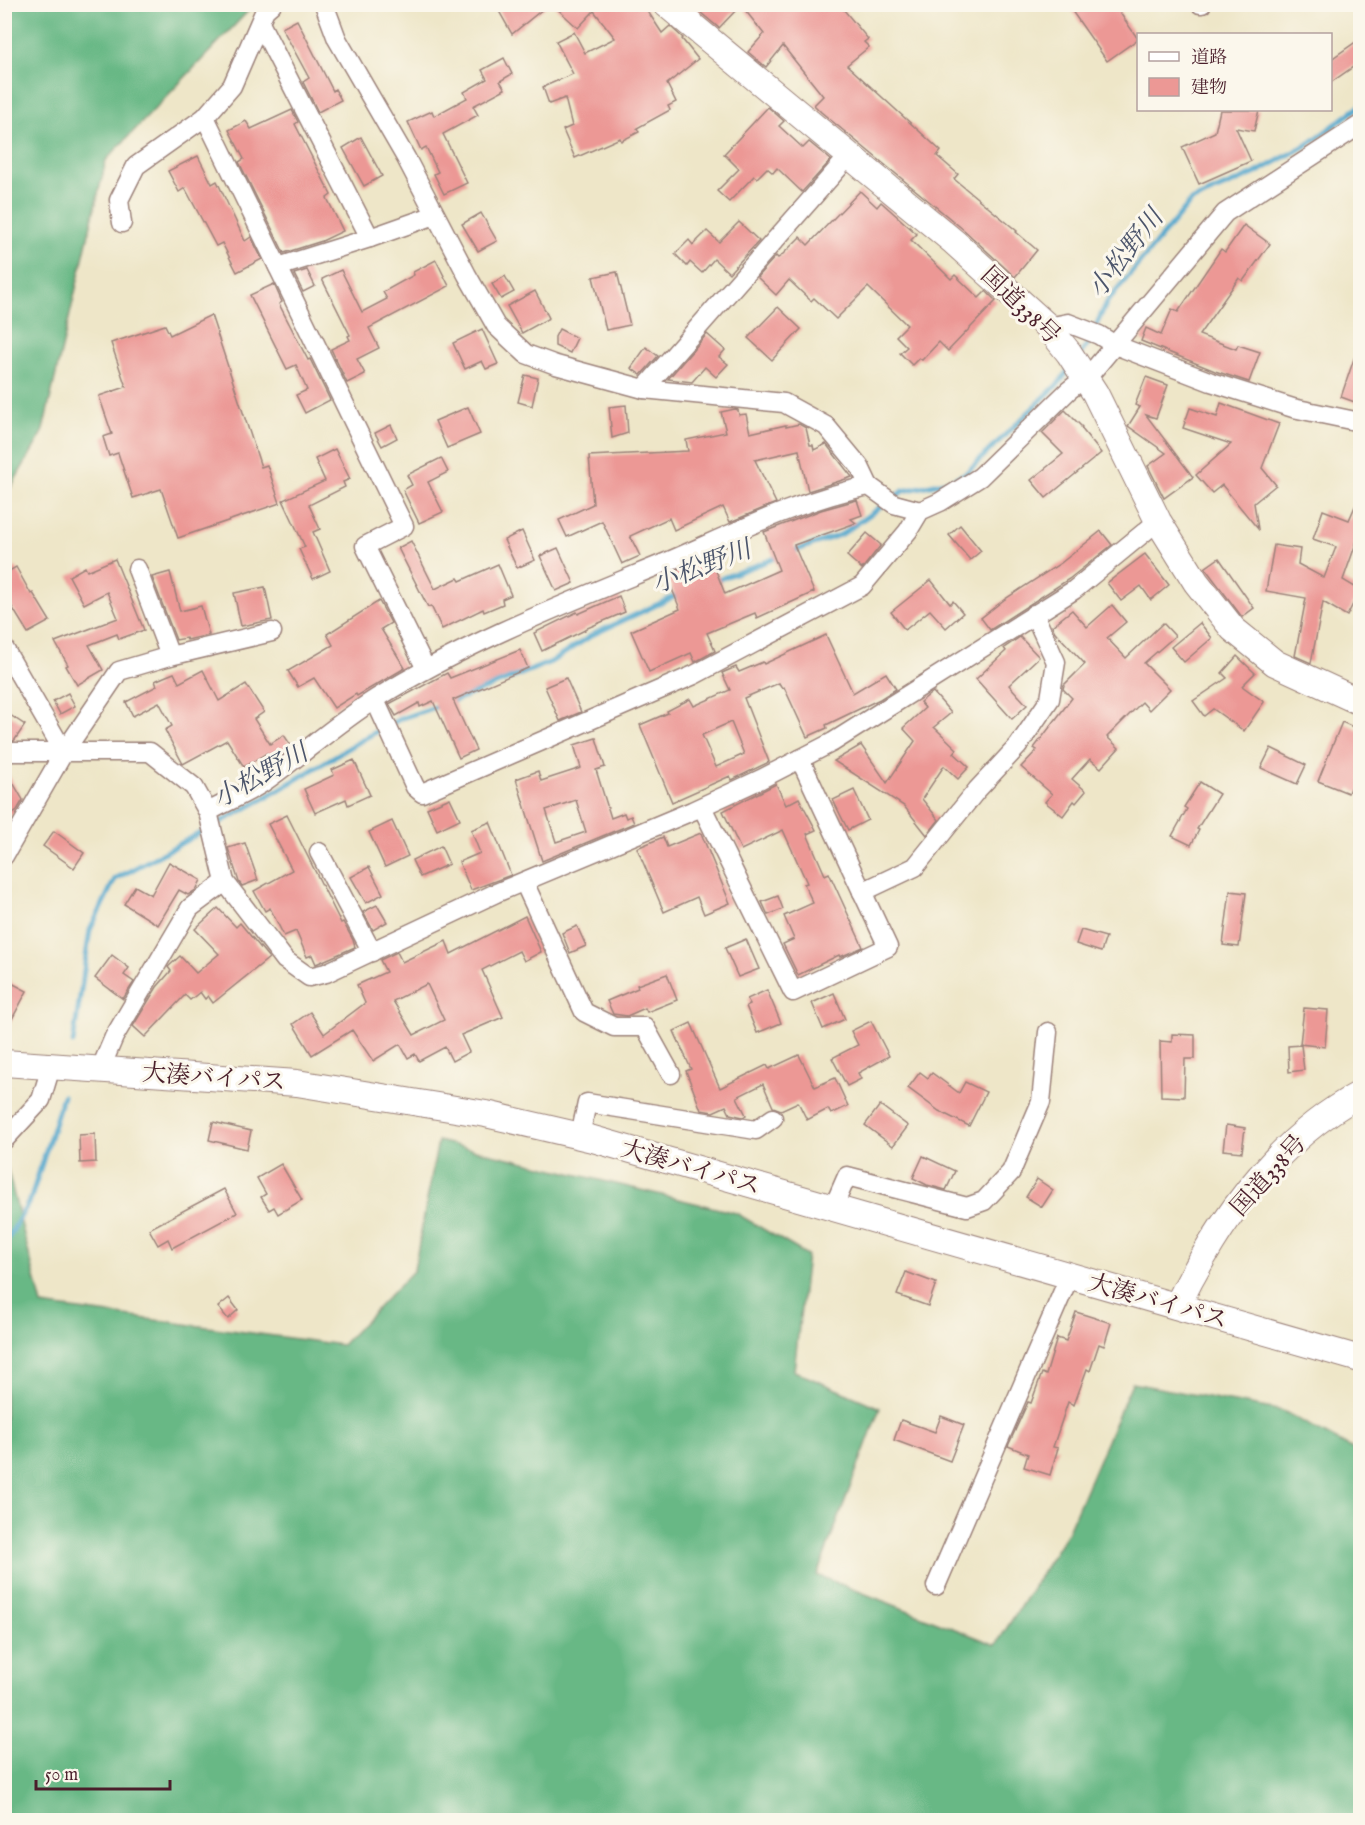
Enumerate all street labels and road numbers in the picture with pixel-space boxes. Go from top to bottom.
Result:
street label: 国道338号 [973,260,1066,352]
street label: 大湊バイパス [141,1058,287,1099]
street label: 国道338号 [1224,1129,1314,1223]
street label: 大湊バイパス [617,1134,764,1203]
street label: 大湊バイパス [1084,1268,1231,1337]

